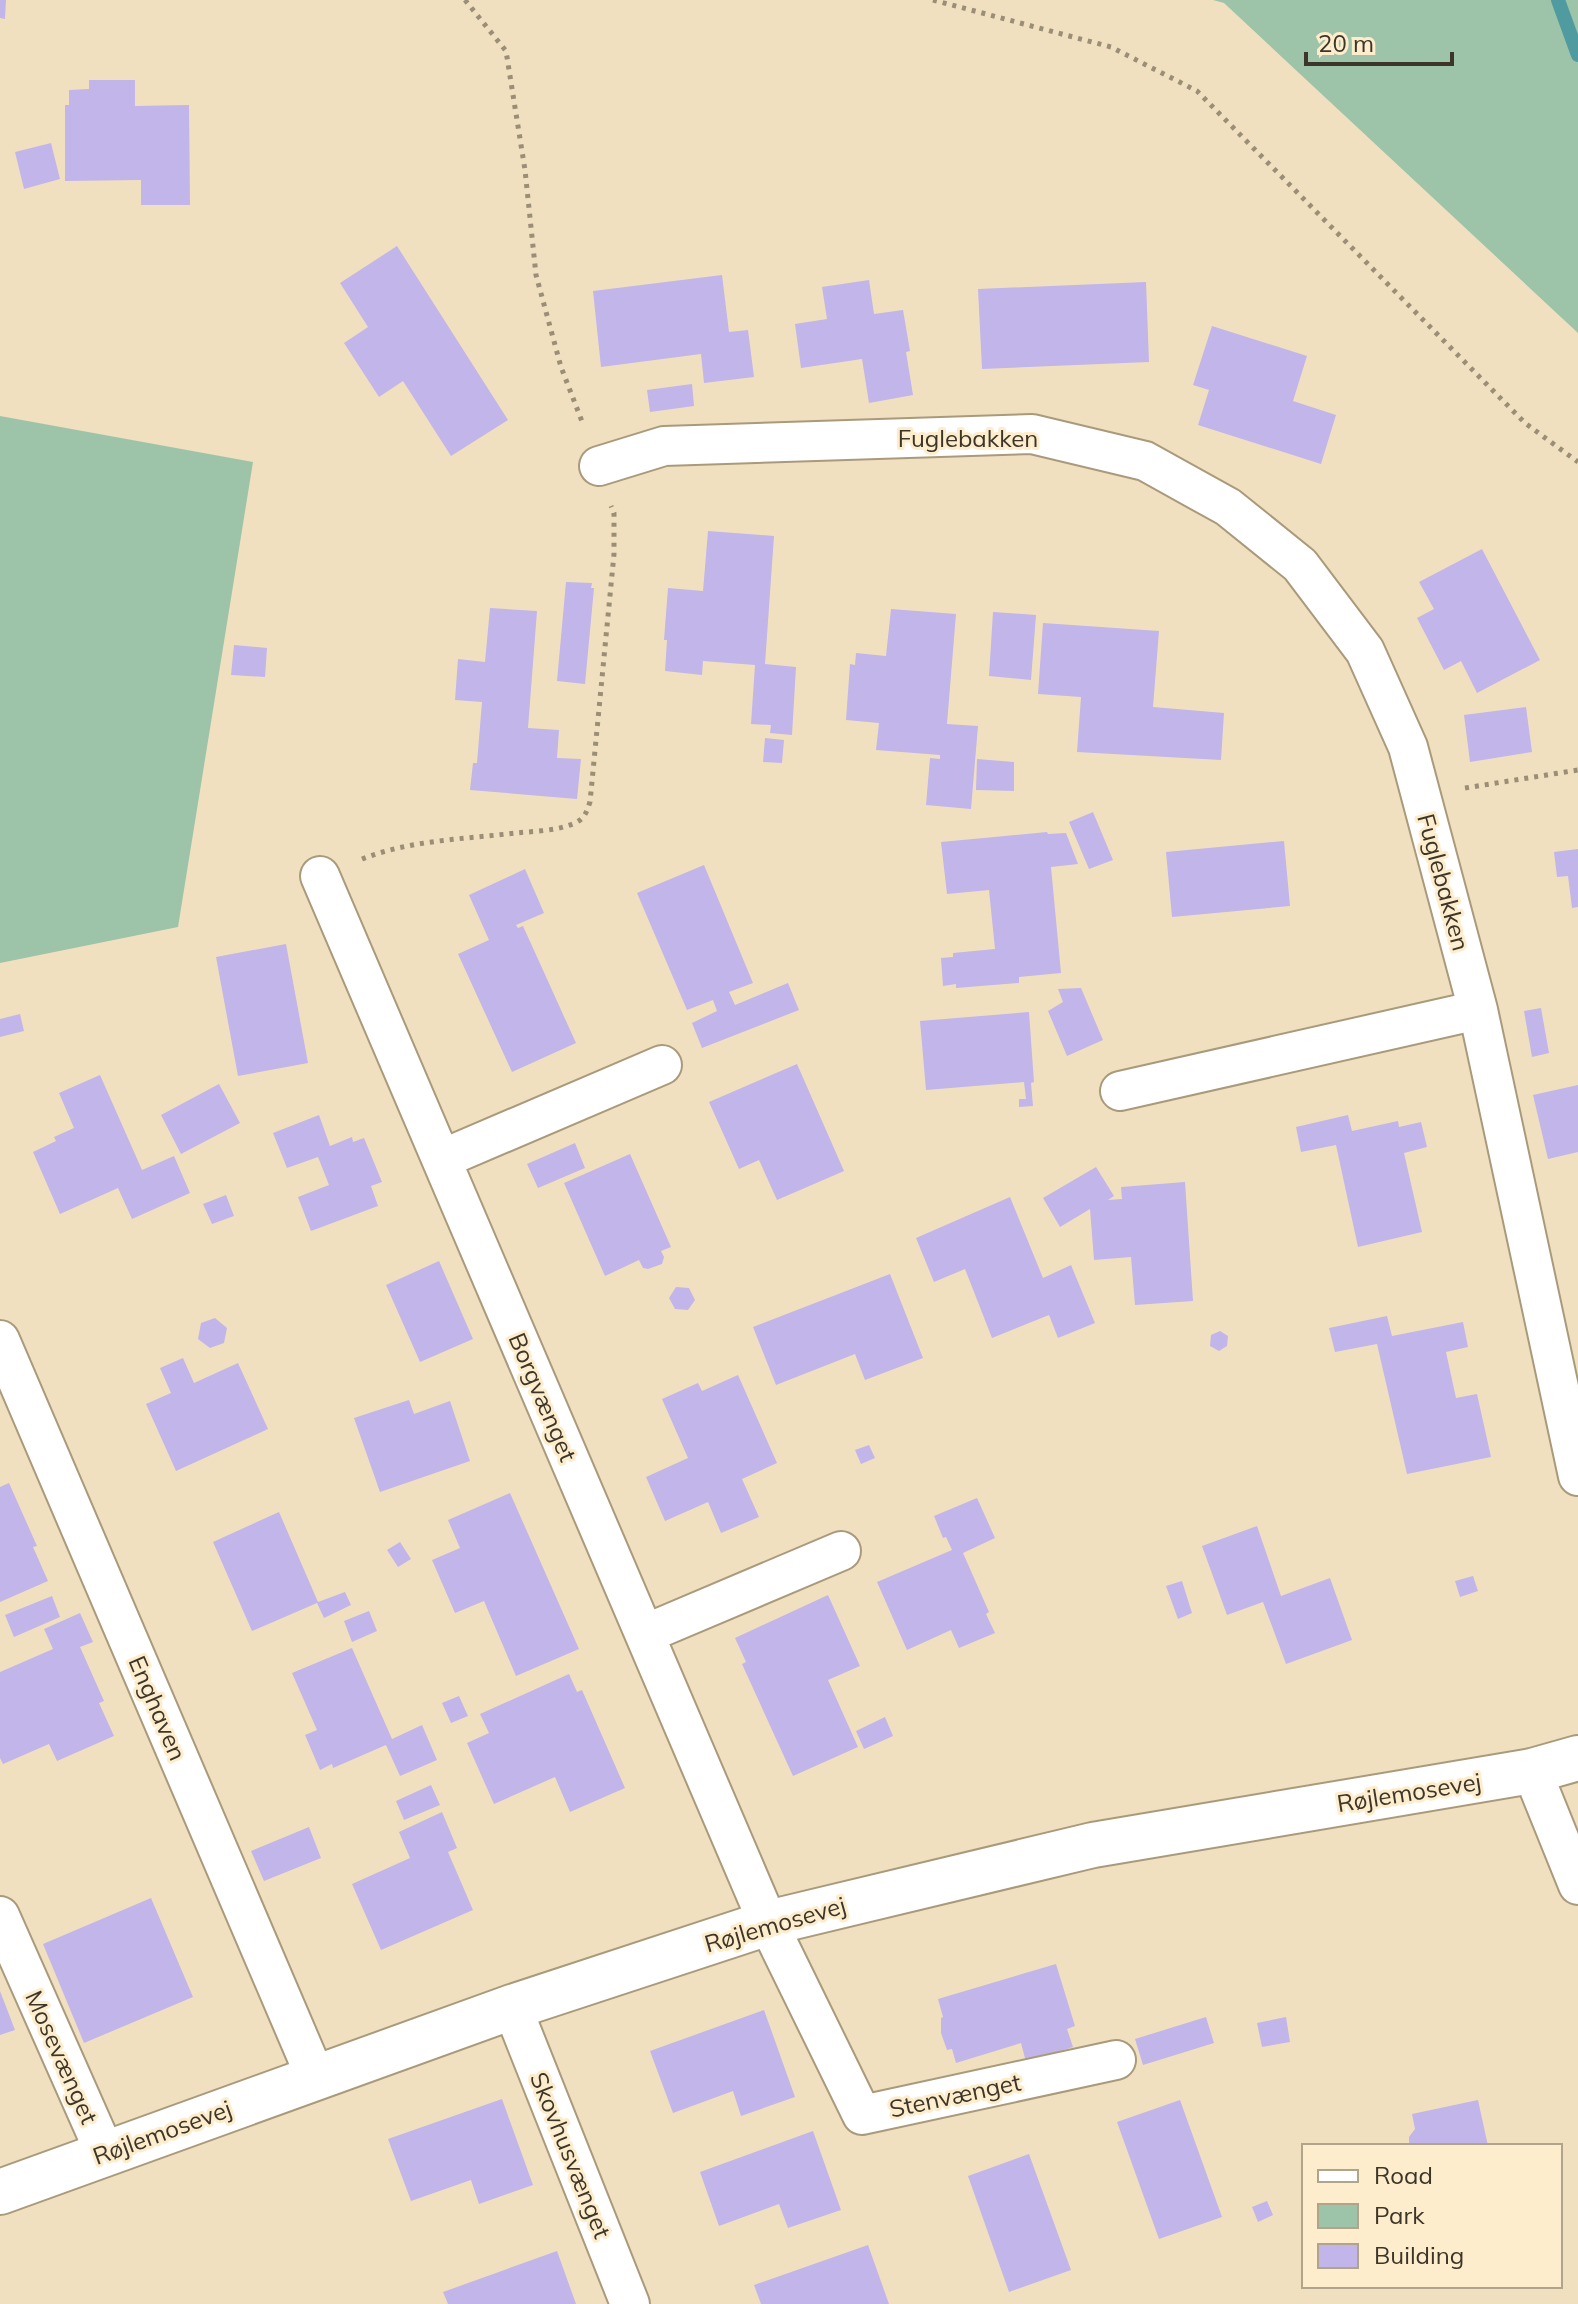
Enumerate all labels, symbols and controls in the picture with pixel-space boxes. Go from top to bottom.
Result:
scale bar [1306,16,1452,66]
text: 20 m [1318,28,1374,58]
street label: Fuglebakken [898,423,1038,453]
street label: Fuglebakken [1411,810,1477,954]
street label: Borgvænget [502,1328,584,1466]
street label: Enghaven [123,1651,193,1765]
street label: Røjlemosevej [1335,1766,1483,1818]
street label: Røjlemosevej [701,1890,849,1958]
street label: Mosevænget [19,1986,105,2128]
street label: Stenvænget [886,2066,1024,2124]
street label: Skovhusvænget [524,2068,618,2242]
street label: Røjlemosevej [89,2093,235,2171]
legend [1302,2144,1562,2288]
text: Road [1374,2160,1433,2190]
text: Park [1374,2200,1425,2230]
text: Building [1374,2240,1464,2270]

